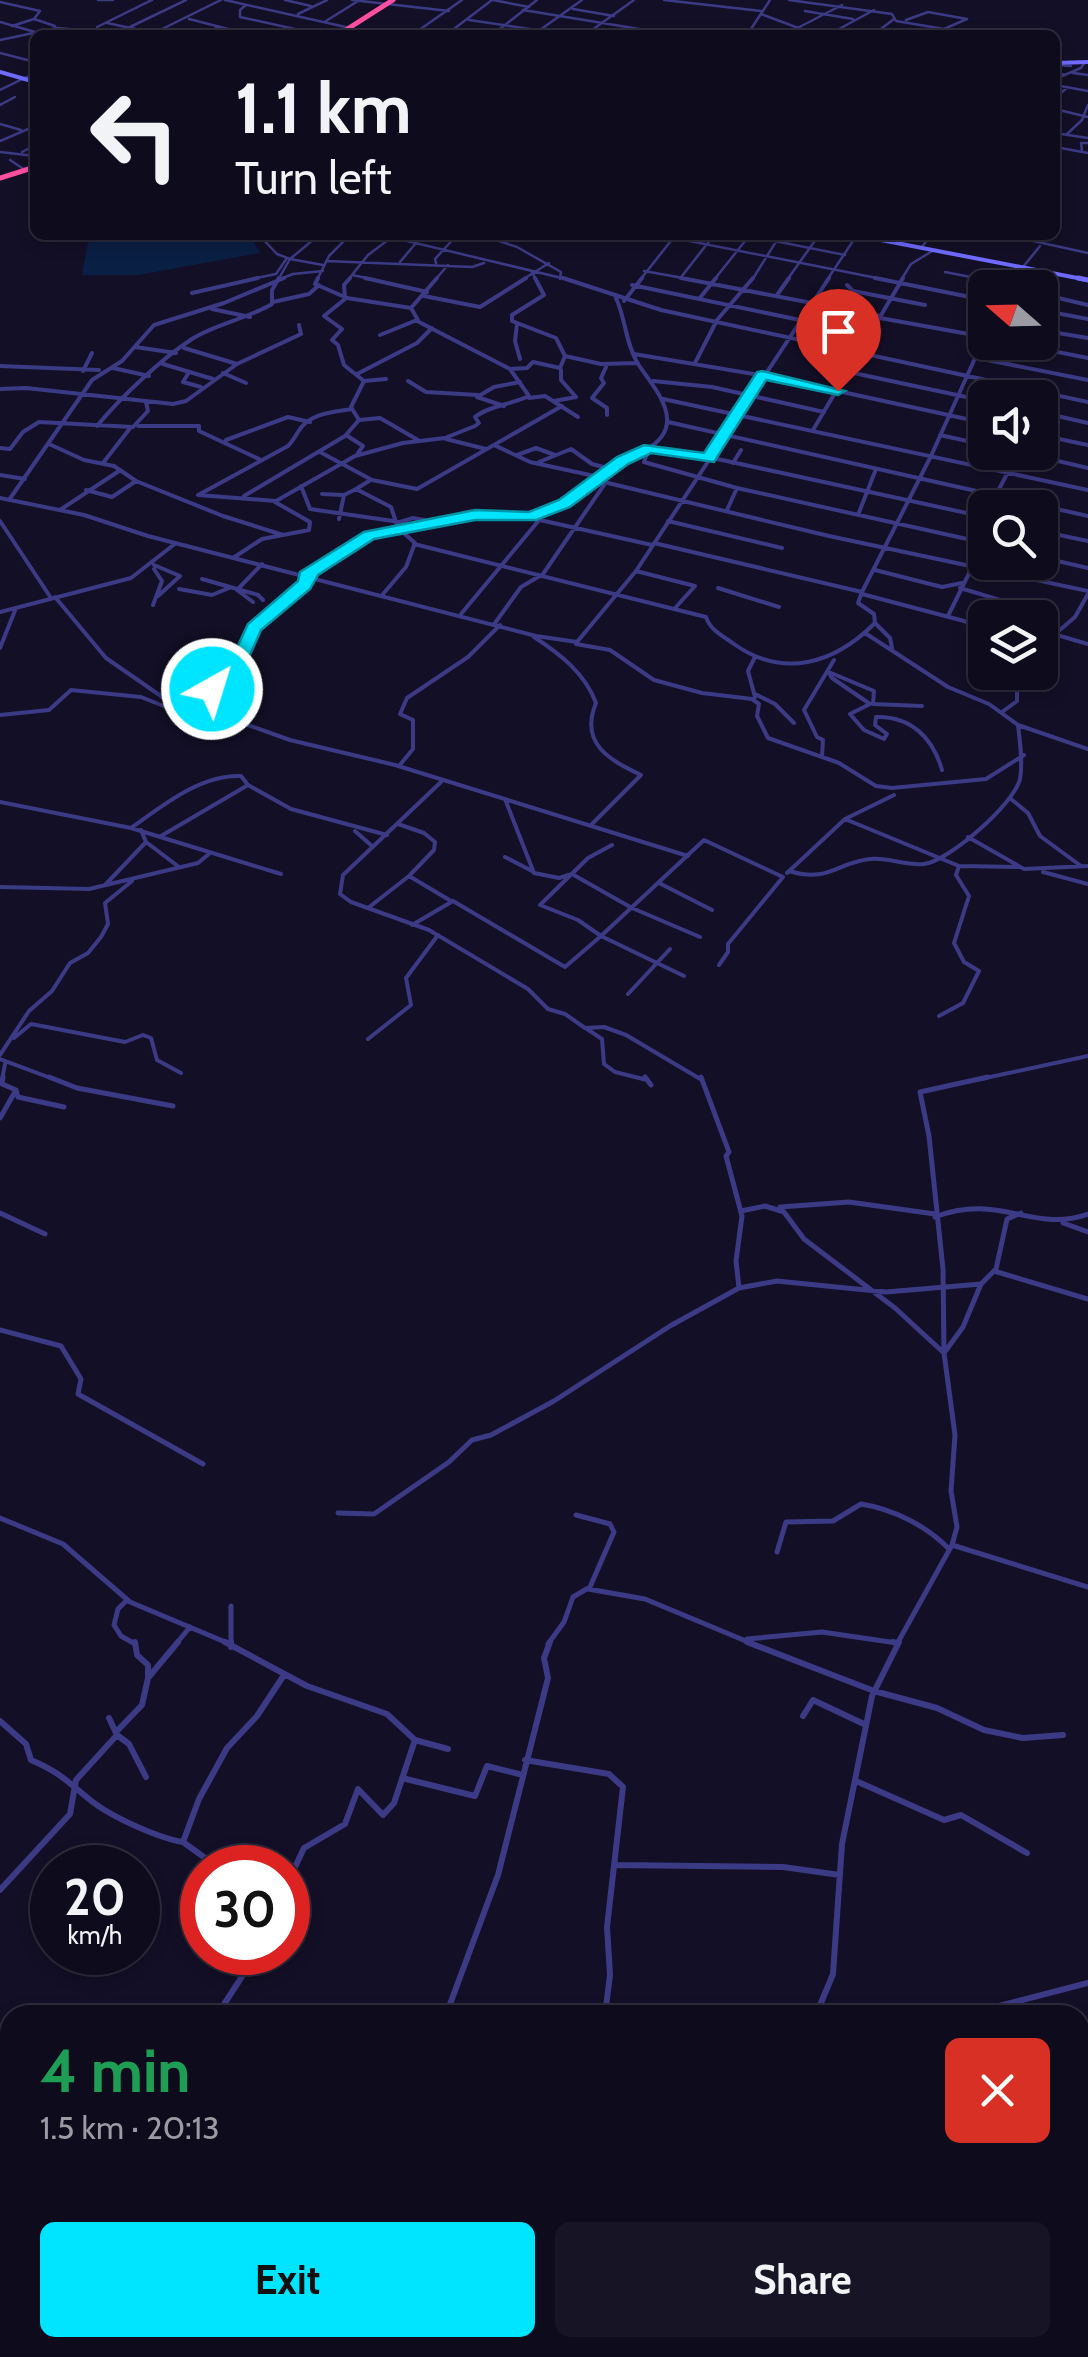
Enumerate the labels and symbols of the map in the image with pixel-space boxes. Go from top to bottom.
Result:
north arrow [968,270,1058,360]
pin [796,289,881,392]
position arrow [160,637,264,741]
speed limit sign: 30 [180,1845,310,1975]

